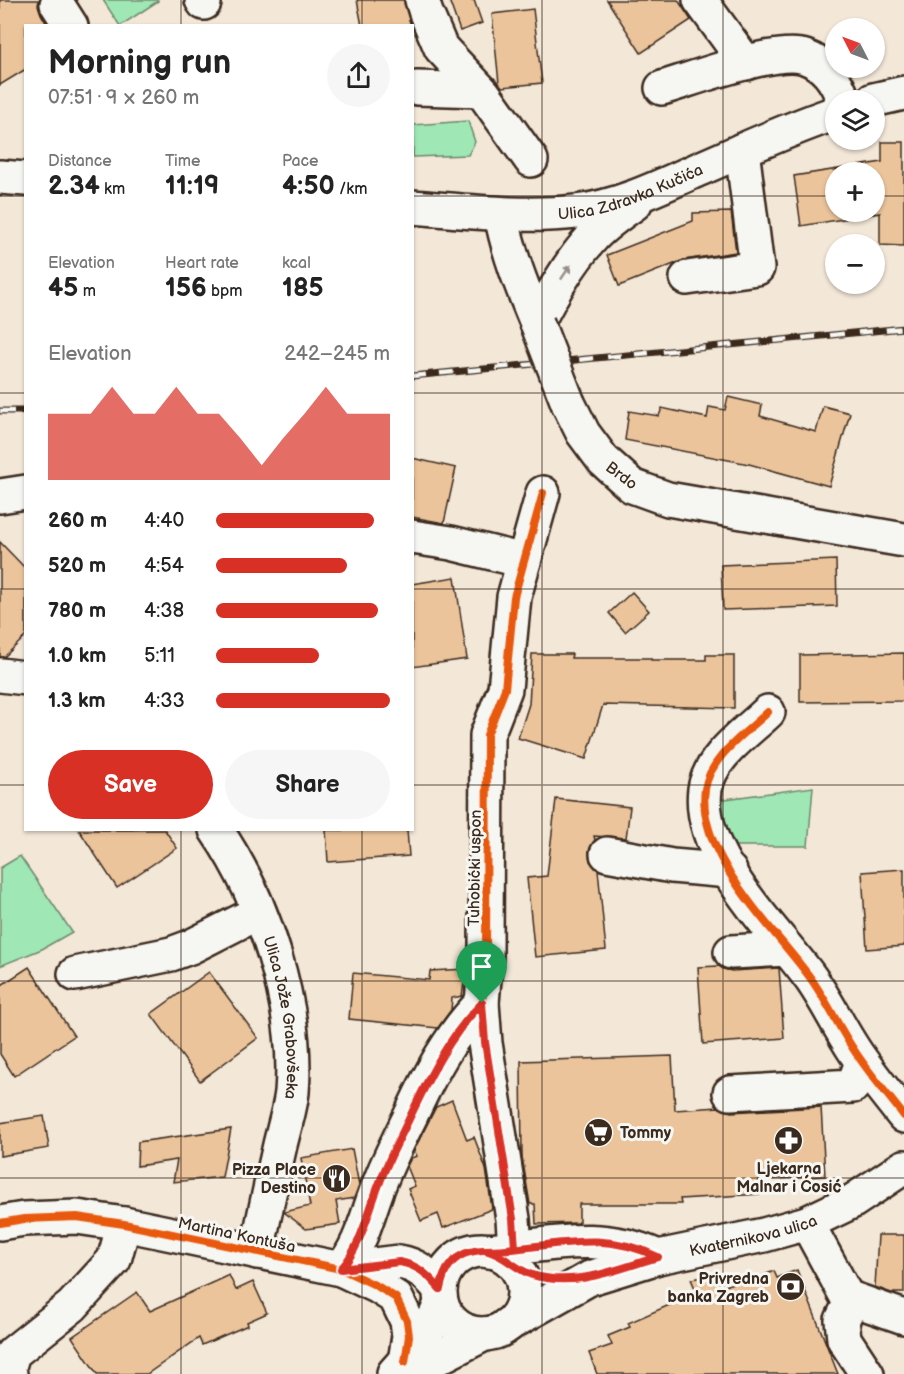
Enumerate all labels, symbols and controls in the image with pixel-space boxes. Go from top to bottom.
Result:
north arrow [825,18,885,78]
map controls [825,18,885,294]
text: Morning run [48,43,231,83]
button: share [327,44,390,107]
text: 07:51 · 9 × 260 m [48,86,199,110]
button: layers [825,90,885,150]
text: Distance [48,152,112,171]
text: Time [165,152,200,171]
text: Pace [282,152,318,171]
street label: Ulica Zdravka Kučića [557,161,706,225]
button: + [825,162,885,222]
text: 2.34 [48,171,100,202]
text: 11:19 [165,171,219,202]
text: 4:50 [282,171,335,202]
text: km [100,180,125,199]
text: /km [335,180,367,199]
button: − [825,234,885,294]
text: Elevation [48,254,115,273]
text: Heart rate [165,254,239,273]
text: kcal [282,254,311,273]
one-way arrow [560,264,571,280]
text: 45 [48,273,78,304]
text: 156 [165,273,207,304]
text: 185 [282,273,324,304]
text: m [78,282,96,301]
text: bpm [207,282,243,301]
text: Elevation [48,342,131,366]
text: 242–245 m [284,342,390,366]
street label: Brdo [602,458,641,494]
text: 260 m [48,509,107,533]
text: 4:40 [144,509,184,533]
text: 520 m [48,554,106,578]
text: 4:54 [144,554,184,578]
text: 780 m [48,599,106,623]
text: 4:38 [144,599,184,623]
text: 1.0 km [48,644,106,668]
text: 5:11 [144,644,175,668]
text: 1.3 km [48,689,105,713]
text: 4:33 [144,689,185,713]
button: Save [48,750,213,819]
button: Share [225,750,390,819]
street label: Tuhobićki uspon [465,809,486,927]
street label: Ulica Jože Grabovšeka [258,934,301,1101]
pin [456,941,507,1003]
icon: arrive [465,950,498,983]
supermarket icon: Tommy [583,1116,615,1148]
place label: Tommy [620,1124,672,1143]
pharmacy icon: Ljekarna Malnar i Ćosić [773,1124,805,1156]
place label: Ljekarna Malnar i Ćosić [736,1160,842,1197]
place label: Pizza Place Destino [232,1161,316,1198]
restaurant icon: Pizza Place Destino [321,1162,353,1194]
street label: Kvaternikova ulica [688,1212,821,1261]
street label: Martina Kontuša [176,1214,297,1257]
place label: Privredna banka Zagreb [668,1270,770,1307]
bank icon: Privredna banka Zagreb [774,1271,806,1303]

